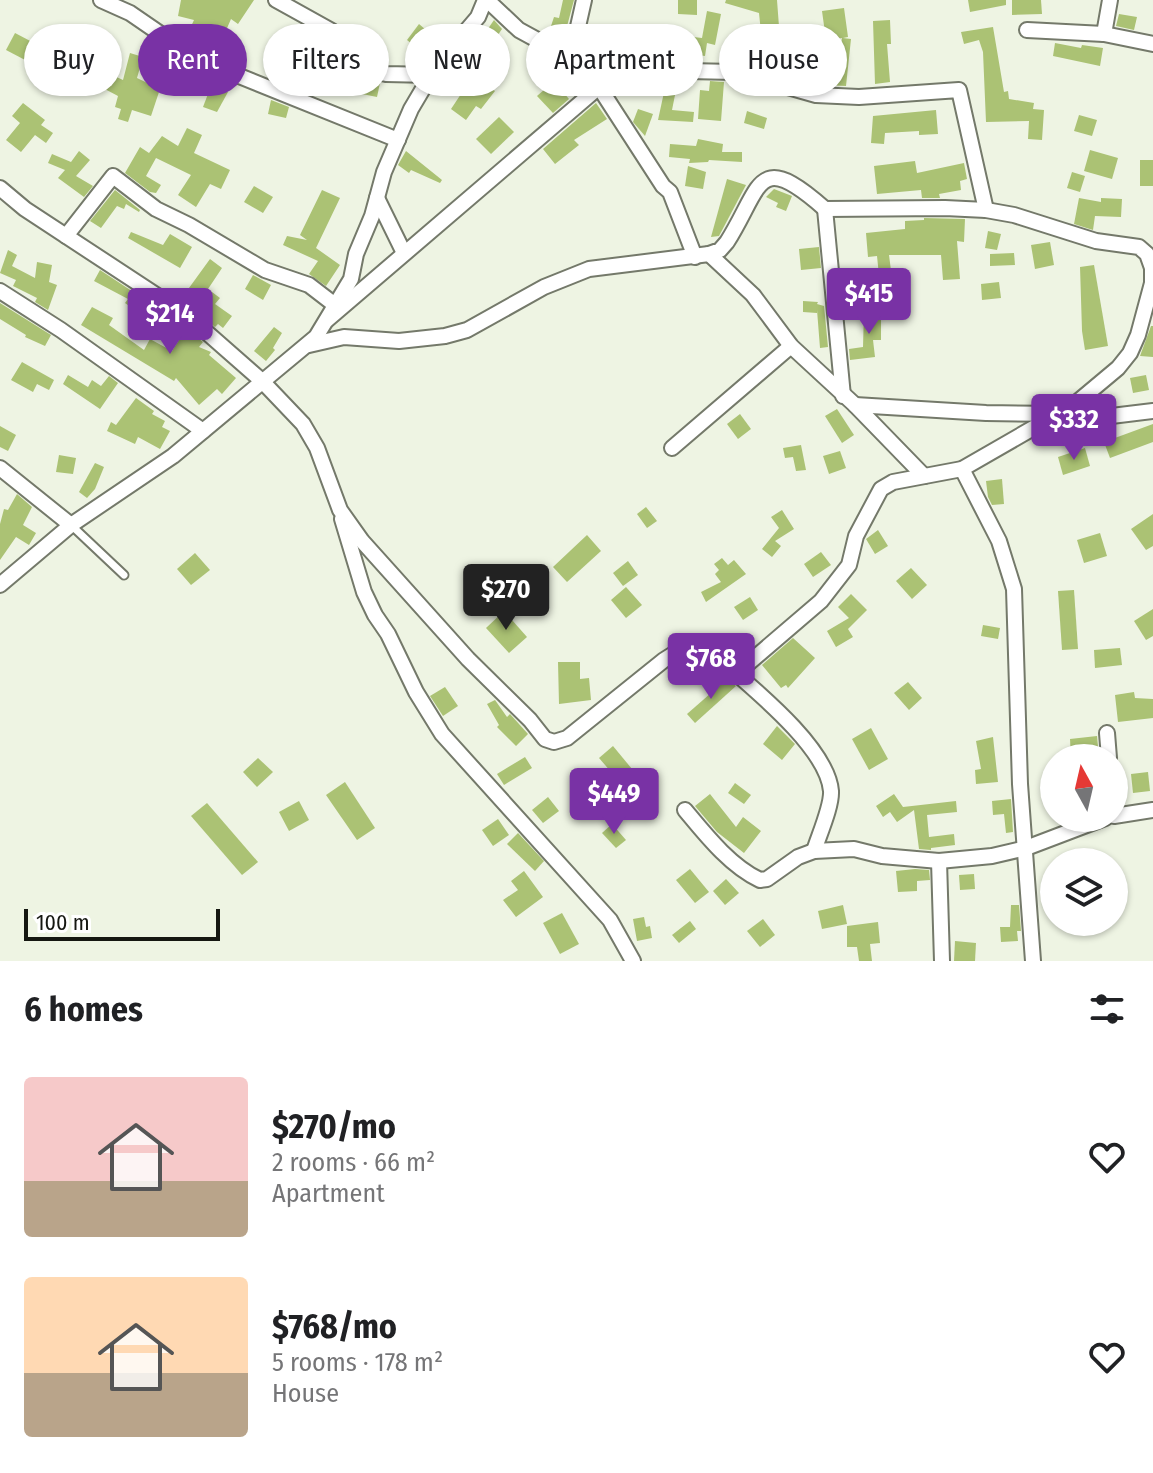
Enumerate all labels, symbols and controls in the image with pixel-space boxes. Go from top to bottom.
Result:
chip: Buy [24,24,122,96]
chip: Rent [138,24,247,96]
chip: Filters [263,24,389,96]
chip: New [405,24,510,96]
chip: Apartment [526,24,703,96]
chip: House [719,24,847,96]
pin: $415 [822,268,916,336]
text: $415 [845,278,893,309]
pin: $214 [123,288,217,356]
text: $214 [146,298,194,329]
pin: $332 [1027,394,1121,462]
text: $332 [1049,404,1099,435]
pin: $270 [459,564,553,632]
text: $270 [481,574,531,605]
pin: $768 [664,633,758,701]
text: $768 [686,643,736,674]
north arrow [1040,744,1128,832]
map controls [1040,744,1128,936]
pin: $449 [567,768,661,836]
text: $449 [588,778,640,809]
button: layers [1040,848,1128,936]
scale bar [24,905,220,941]
text: 100 m [36,909,90,936]
icon: filters [1085,987,1129,1031]
text: 6 homes [24,989,143,1030]
text: $270/mo [272,1106,396,1147]
icon: home [88,1109,184,1205]
icon: heart [1085,1135,1129,1179]
text: 2 rooms · 66 m² [272,1147,435,1178]
text: Apartment [272,1178,385,1209]
text: $768/mo [272,1306,397,1347]
icon: home [88,1309,184,1405]
icon: heart [1085,1335,1129,1379]
text: 5 rooms · 178 m² [272,1347,443,1378]
text: House [272,1378,339,1409]

